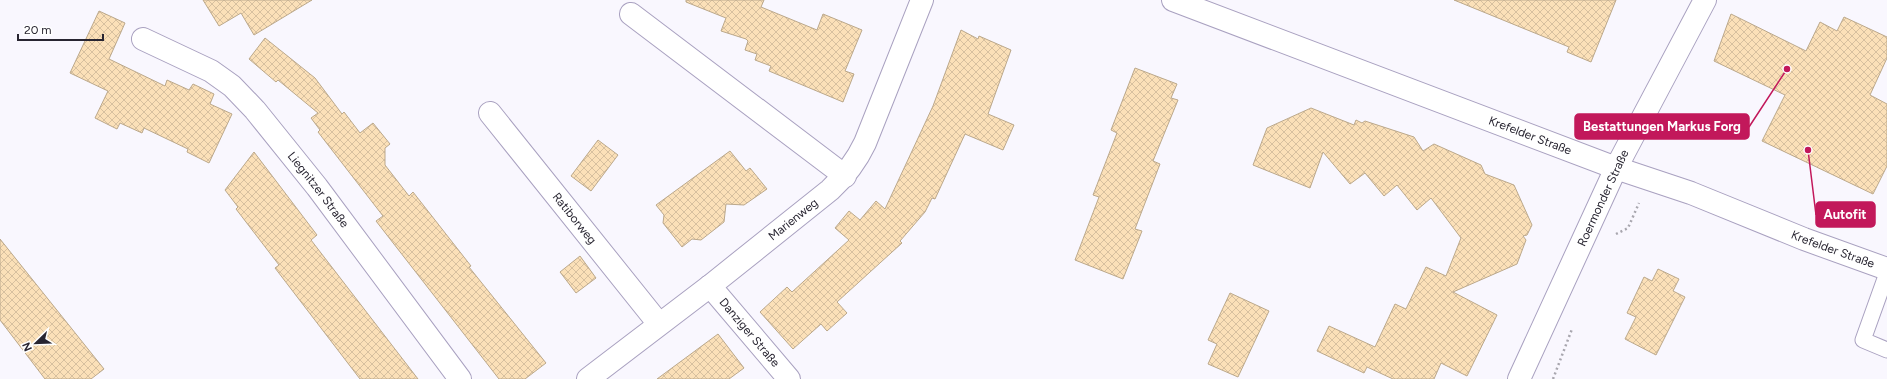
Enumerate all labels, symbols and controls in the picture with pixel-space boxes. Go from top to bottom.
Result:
scale bar [18,16,103,42]
text: 20 m [24,23,52,37]
street label: Krefelder Straße [1487,113,1574,158]
callout: Bestattungen Markus Forg [1575,114,1749,139]
text: Bestattungen Markus Forg [1583,119,1741,134]
street label: Roermonder Straße [1574,147,1632,249]
street label: Liegnitzer Straße [285,149,352,231]
street label: Ratiborweg [550,190,599,247]
street label: Marienweg [766,195,821,243]
callout: Autofit [1816,202,1875,227]
text: Autofit [1823,207,1867,222]
street label: Krefelder Straße [1789,228,1877,271]
street label: Danziger Straße [716,295,783,370]
north arrow [16,323,56,363]
text: N [20,340,35,353]

